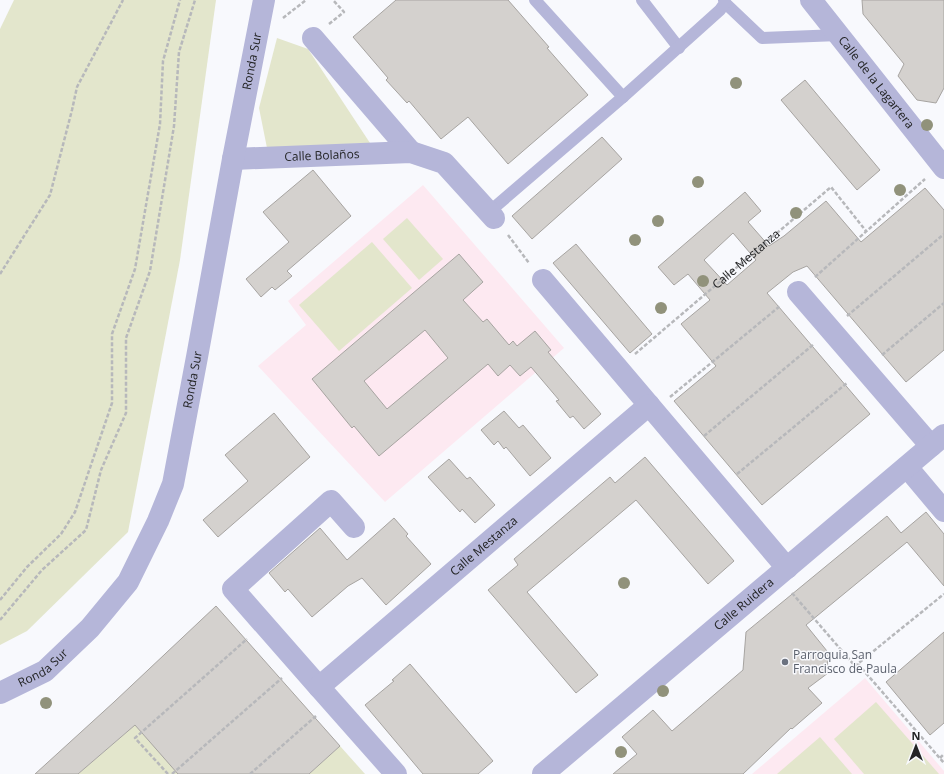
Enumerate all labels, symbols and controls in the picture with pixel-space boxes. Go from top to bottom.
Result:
street label: Ronda Sur [238,31,265,91]
street label: Calle de la Lagartera [835,32,919,132]
street label: Calle Bolaños [284,145,360,165]
street label: Calle Mestanza [708,225,783,293]
street label: Ronda Sur [178,350,206,410]
street label: Calle Mestanza [446,512,521,580]
street label: Calle Ruidera [710,574,777,634]
street label: Ronda Sur [15,644,71,691]
place label: Parroquia San Francisco de Paula [793,646,897,677]
marker: Parroquia San Francisco de Paula [780,657,790,667]
north arrow [896,726,936,766]
text: N [912,728,920,743]

